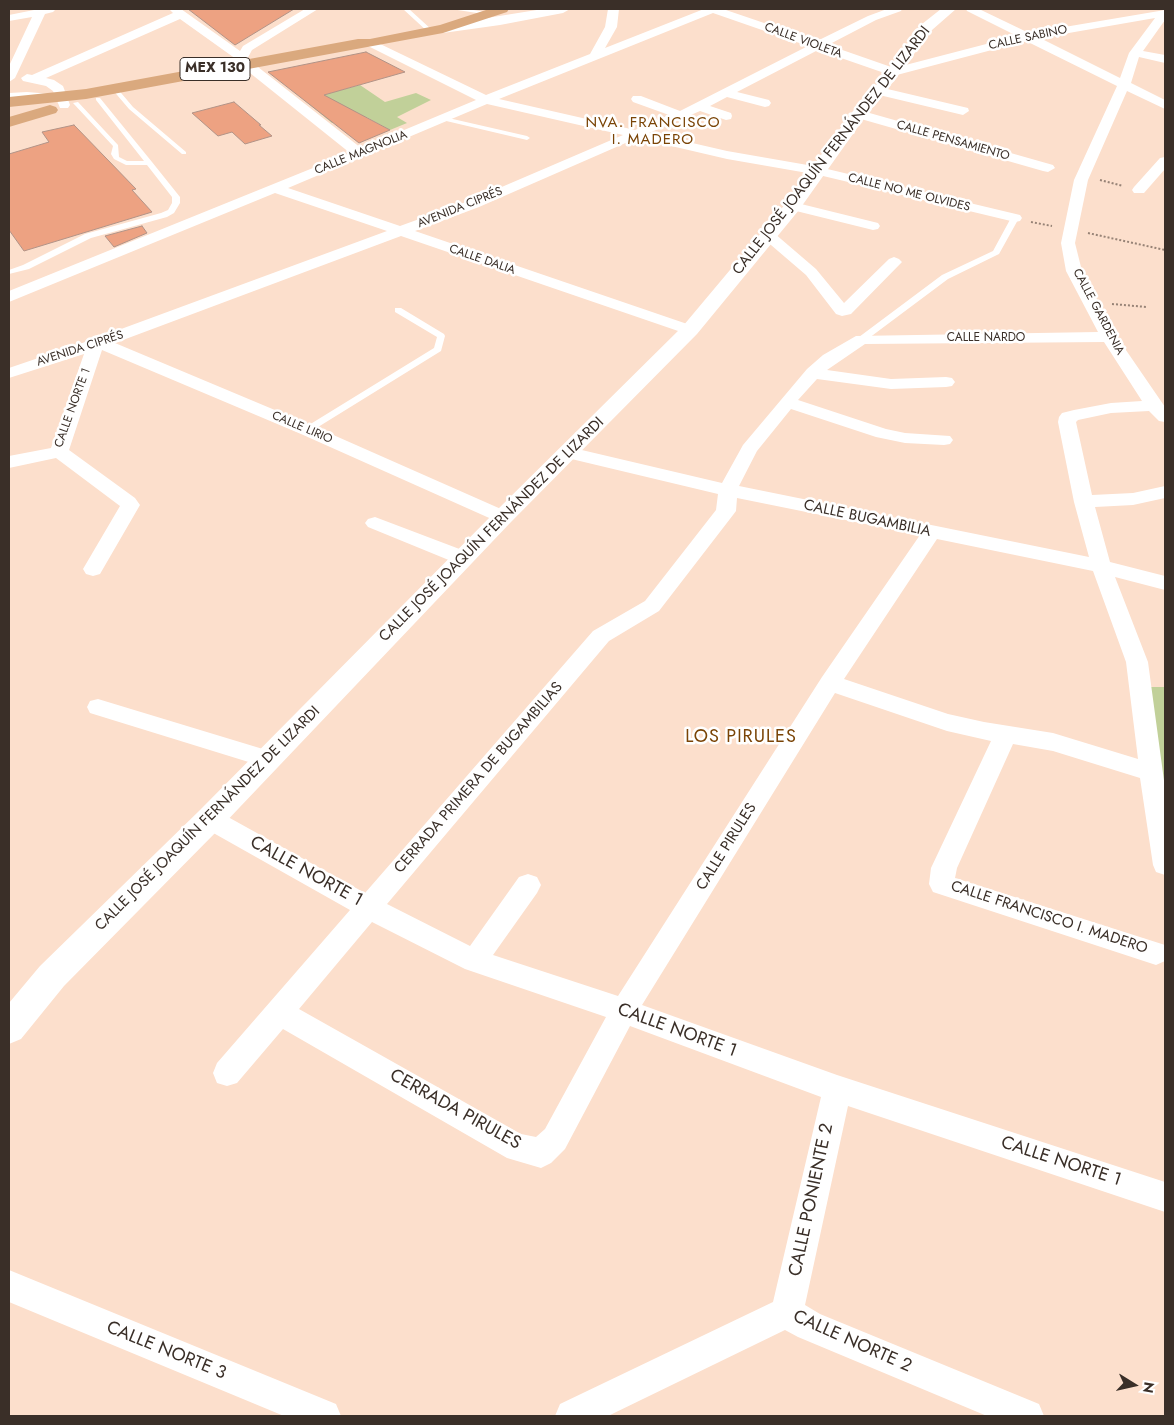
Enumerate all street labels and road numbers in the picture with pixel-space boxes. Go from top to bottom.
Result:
street label: CALLE VIOLETA [762,20,844,62]
street label: CALLE JOSÉ JOAQUÍN FERNÁNDEZ DE LIZARDI [729,23,935,279]
street label: CALLE SABINO [987,23,1069,53]
road number: MEX 130 [180,58,250,80]
street label: CALLE PENSAMIENTO [895,118,1011,164]
street label: CALLE MAGNOLIA [313,128,409,178]
street label: CALLE NO ME OLVIDES [847,171,971,215]
street label: AVENIDA CIPRÉS [415,184,505,232]
street label: CALLE DALIA [447,242,517,278]
street label: CALLE GARDENIA [1069,266,1127,358]
street label: AVENIDA CIPRÉS [35,328,125,370]
street label: CALLE NARDO [947,331,1025,345]
street label: CALLE NORTE 1 [52,366,94,450]
street label: CALLE LIRIO [270,409,334,447]
street label: CALLE JOSÉ JOAQUÍN FERNÁNDEZ DE LIZARDI [376,414,608,646]
street label: CALLE BUGAMBILIA [802,497,932,541]
street label: CERRADA PRIMERA DE BUGAMBILIAS [391,679,567,877]
street label: CALLE JOSÉ JOAQUÍN FERNÁNDEZ DE LIZARDI [92,703,324,935]
street label: CALLE PIRULES [693,800,761,894]
street label: CALLE NORTE 1 [246,832,366,912]
street label: CALLE FRANCISCO I. MADERO [948,878,1150,958]
street label: CALLE NORTE 1 [614,999,740,1063]
street label: CERRADA PIRULES [386,1065,524,1155]
street label: CALLE PONIENTE 2 [785,1122,839,1278]
street label: CALLE NORTE 1 [998,1132,1124,1192]
street label: CALLE NORTE 2 [789,1306,915,1378]
street label: CALLE NORTE 3 [103,1317,229,1385]

